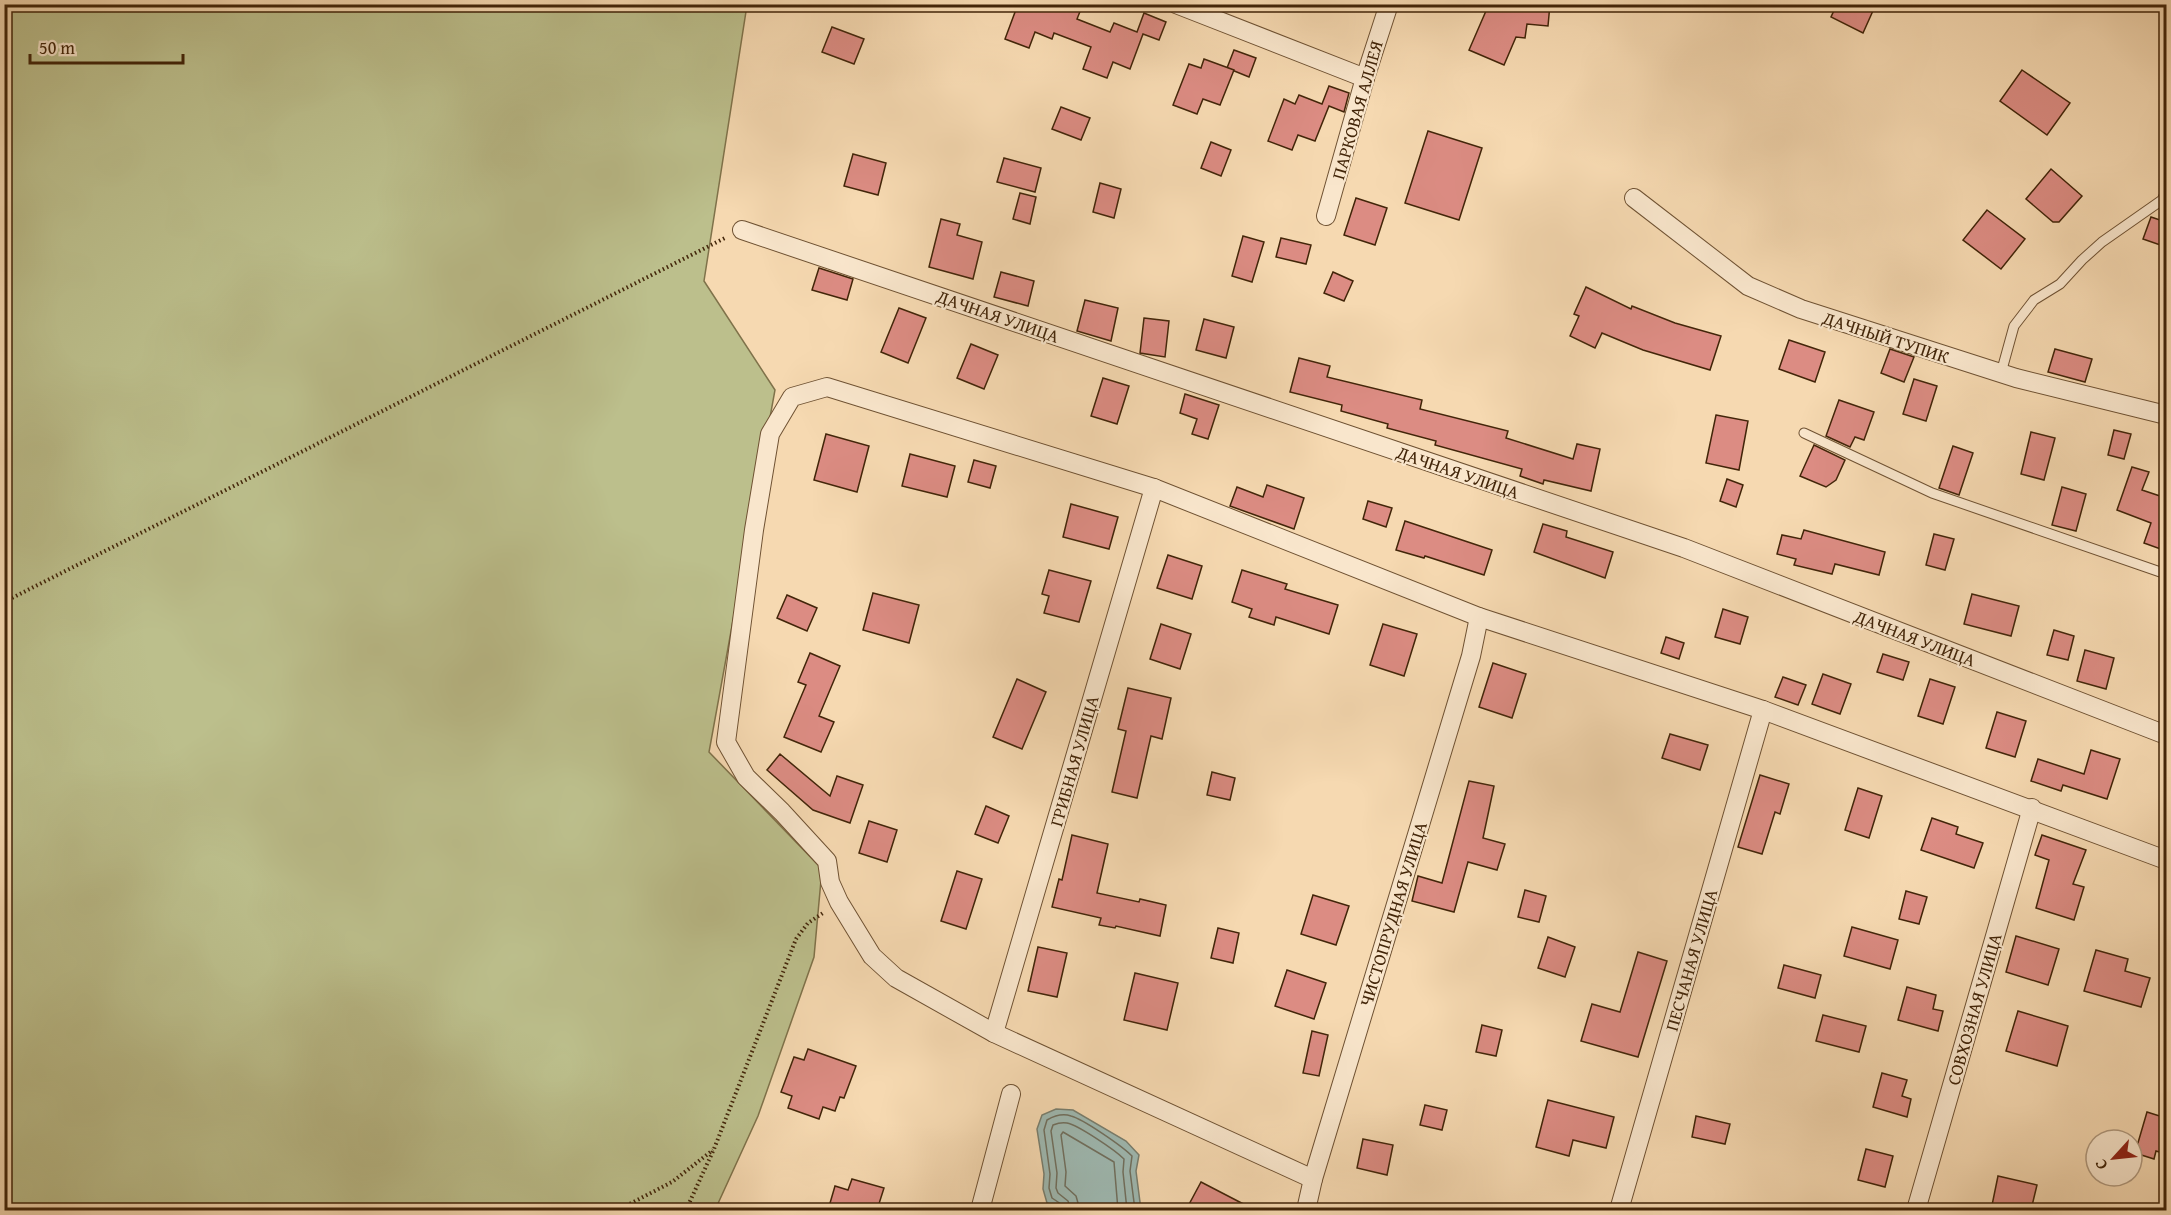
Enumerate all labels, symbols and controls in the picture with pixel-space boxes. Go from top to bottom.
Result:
scale bar [30,27,183,65]
text: 50 m [39,34,75,61]
street label: ПАРКОВАЯ АЛЛЕЯ [1324,37,1390,183]
street label: ДАЧНАЯ УЛИЦА [932,282,1063,350]
street label: ДАЧНЫЙ ТУПИК [1818,304,1953,370]
street label: ДАЧНАЯ УЛИЦА [1392,438,1523,506]
street label: ДАЧНАЯ УЛИЦА [1850,602,1980,674]
street label: ГРИБНАЯ УЛИЦА [1042,692,1106,830]
street label: ЧИСТОПРУДНАЯ УЛИЦА [1352,818,1434,1010]
street label: ПЕСЧАНАЯ УЛИЦА [1658,886,1724,1034]
street label: СОВХОЗНАЯ УЛИЦА [1939,930,2009,1088]
north arrow [2084,1128,2144,1188]
text: С [2088,1155,2113,1174]

